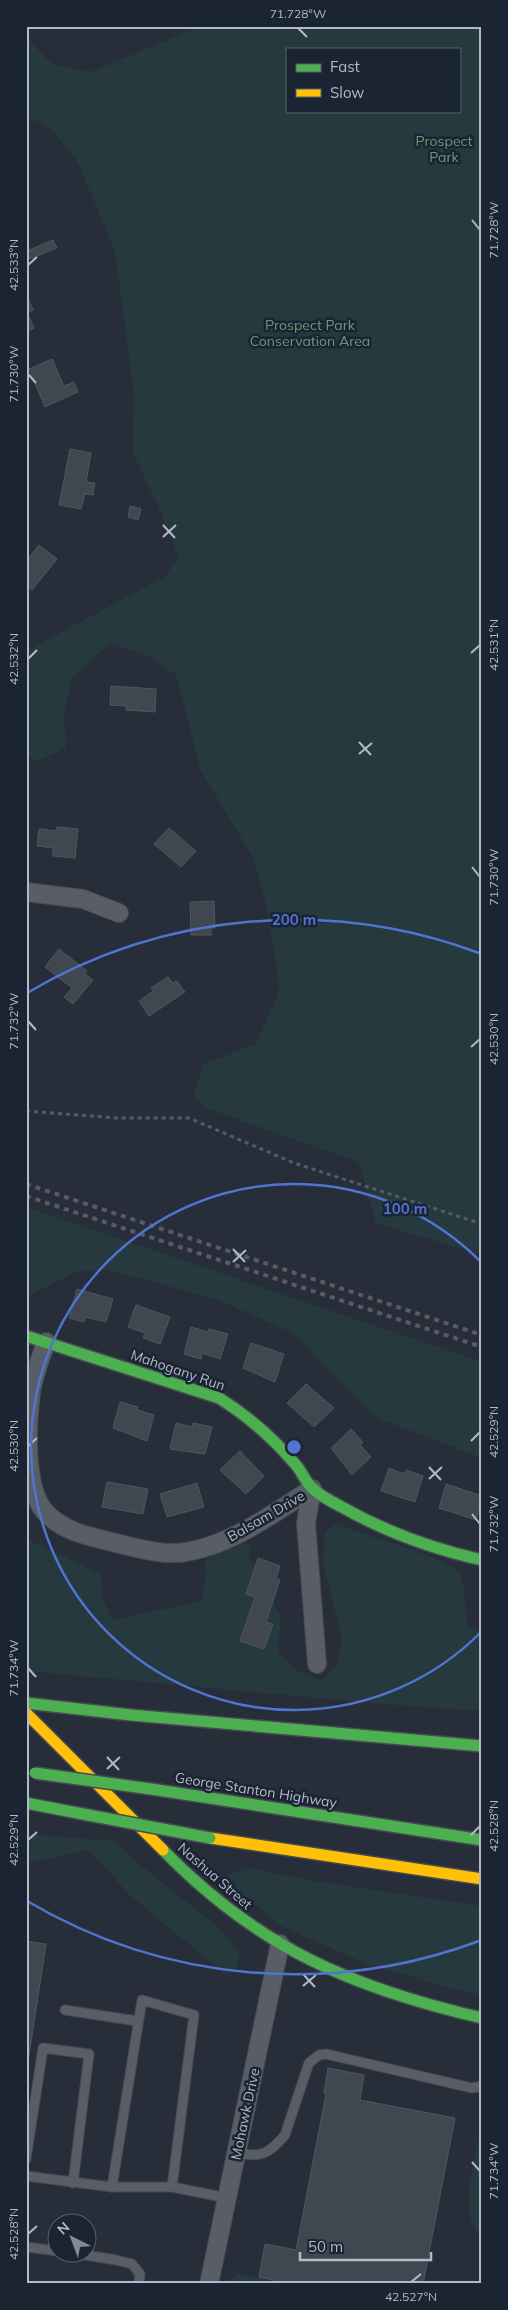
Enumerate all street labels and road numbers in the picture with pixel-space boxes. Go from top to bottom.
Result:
street label: Mahogany Run [128,1345,228,1395]
street label: Balsam Drive [224,1487,308,1545]
street label: George Stanton Highway [174,1768,339,1812]
street label: Nashua Street [174,1839,256,1913]
street label: Mohawk Drive [226,2066,264,2162]

